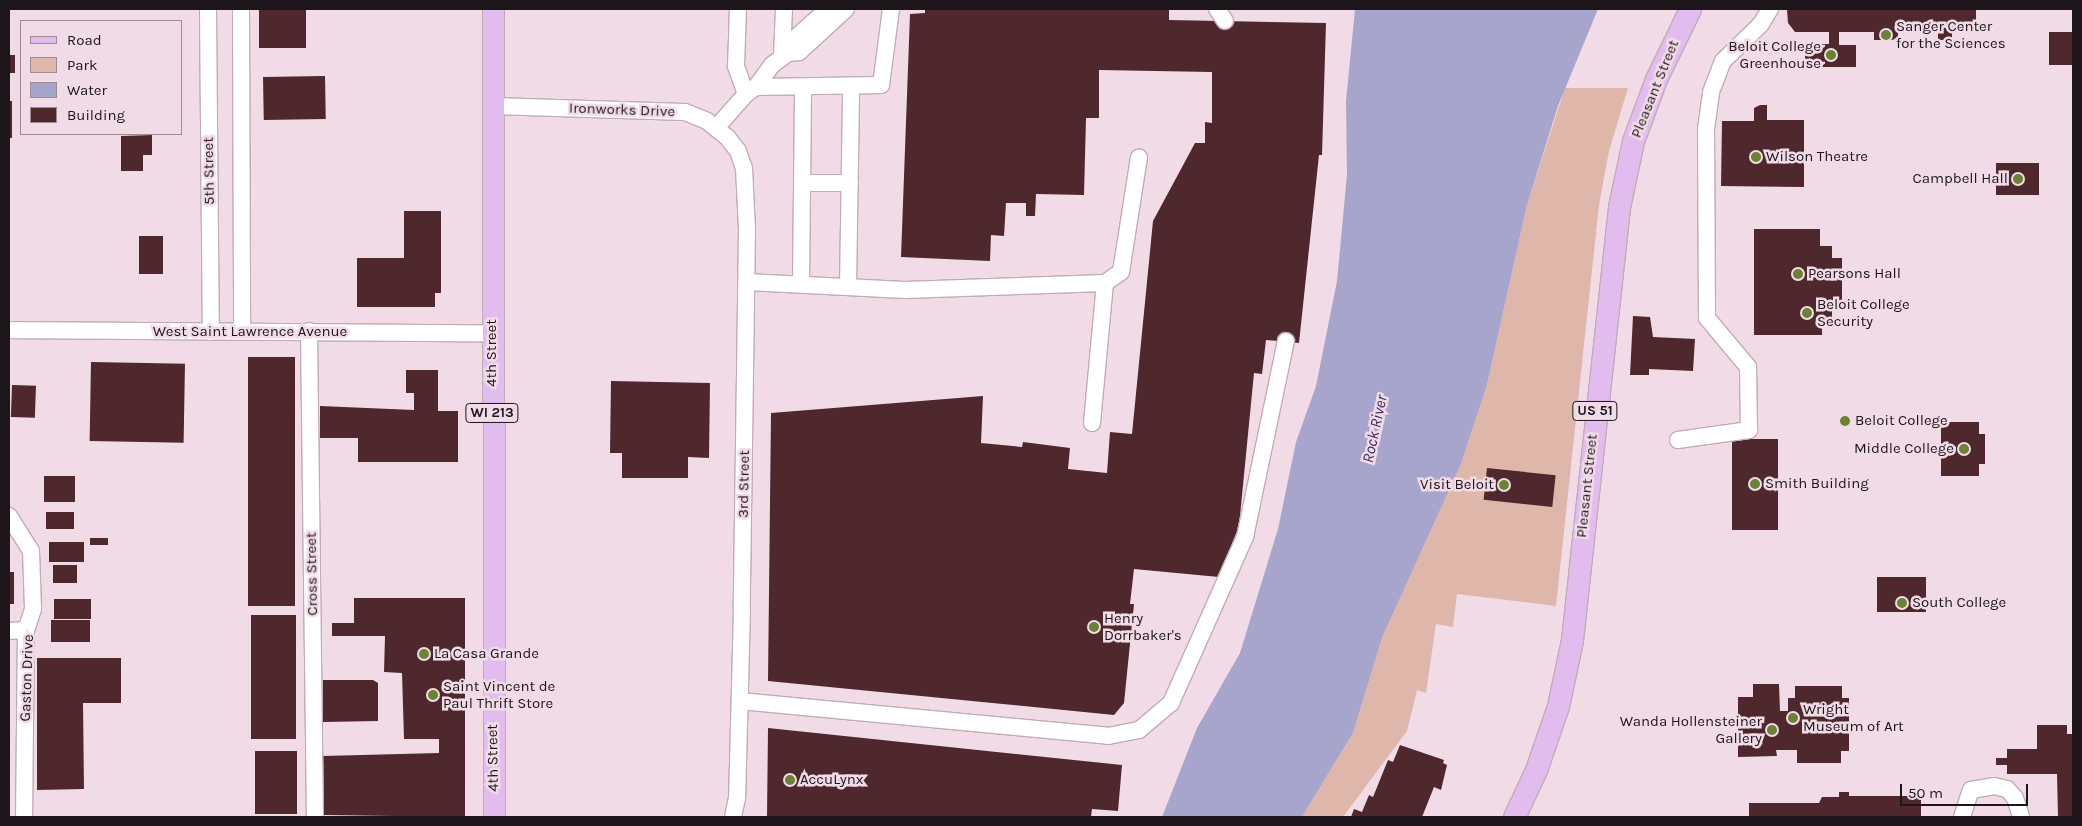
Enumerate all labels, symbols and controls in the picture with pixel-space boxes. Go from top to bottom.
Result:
place label: Sanger Center for the Sciences [1896,17,2006,52]
legend [20,20,182,135]
marker: Sanger Center for the Sciences [1880,29,1892,41]
text: Road [67,31,102,49]
street label: Pleasant Street [1627,37,1683,141]
place label: Beloit College Greenhouse [1728,37,1821,72]
marker: Beloit College Greenhouse [1825,49,1837,61]
text: Park [67,56,97,74]
text: Water [67,81,107,99]
street label: Ironworks Drive [569,99,675,121]
text: Building [67,106,125,124]
street label: 5th Street [199,137,219,205]
place label: Wilson Theatre [1766,148,1868,166]
marker: Wilson Theatre [1750,151,1762,163]
place label: Campbell Hall [1913,170,2008,188]
marker: Campbell Hall [2012,173,2024,185]
place label: Pearsons Hall [1808,265,1901,283]
marker: Pearsons Hall [1792,268,1804,280]
place label: Beloit College Security [1817,295,1910,330]
marker: Beloit College Security [1801,307,1813,319]
street label: 4th Street [483,319,501,387]
street label: West Saint Lawrence Avenue [153,323,347,341]
water label: Rock River [1358,393,1392,465]
road number: US 51 [1571,400,1619,422]
road number: WI 213 [464,402,520,424]
place label: Beloit College [1855,412,1948,430]
marker: Beloit College [1839,415,1851,427]
street label: Pleasant Street [1573,433,1601,539]
place label: Middle College [1854,440,1954,458]
marker: Middle College [1958,443,1970,455]
street label: 3rd Street [734,450,754,518]
place label: Smith Building [1765,475,1869,493]
place label: Visit Beloit [1420,476,1494,494]
marker: Smith Building [1749,478,1761,490]
marker: Visit Beloit [1498,479,1510,491]
street label: Cross Street [302,532,322,616]
place label: South College [1912,594,2006,612]
marker: South College [1896,597,1908,609]
place label: Henry Dorrbaker's [1104,609,1182,644]
marker: Henry Dorrbaker's [1088,621,1100,633]
street label: Gaston Drive [16,634,38,722]
place label: La Casa Grande [434,645,539,663]
marker: La Casa Grande [418,648,430,660]
place label: Saint Vincent de Paul Thrift Store [443,677,555,712]
marker: Saint Vincent de Paul Thrift Store [427,689,439,701]
place label: Wright Museum of Art [1803,700,1904,735]
place label: Wanda Hollensteiner Gallery [1620,712,1762,747]
marker: Wright Museum of Art [1787,712,1799,724]
street label: 4th Street [483,724,503,792]
marker: Wanda Hollensteiner Gallery [1766,724,1778,736]
place label: AccuLynx [800,771,863,789]
marker: AccuLynx [784,774,796,786]
scale bar [1902,774,2030,806]
text: 50 m [1908,784,1943,802]

